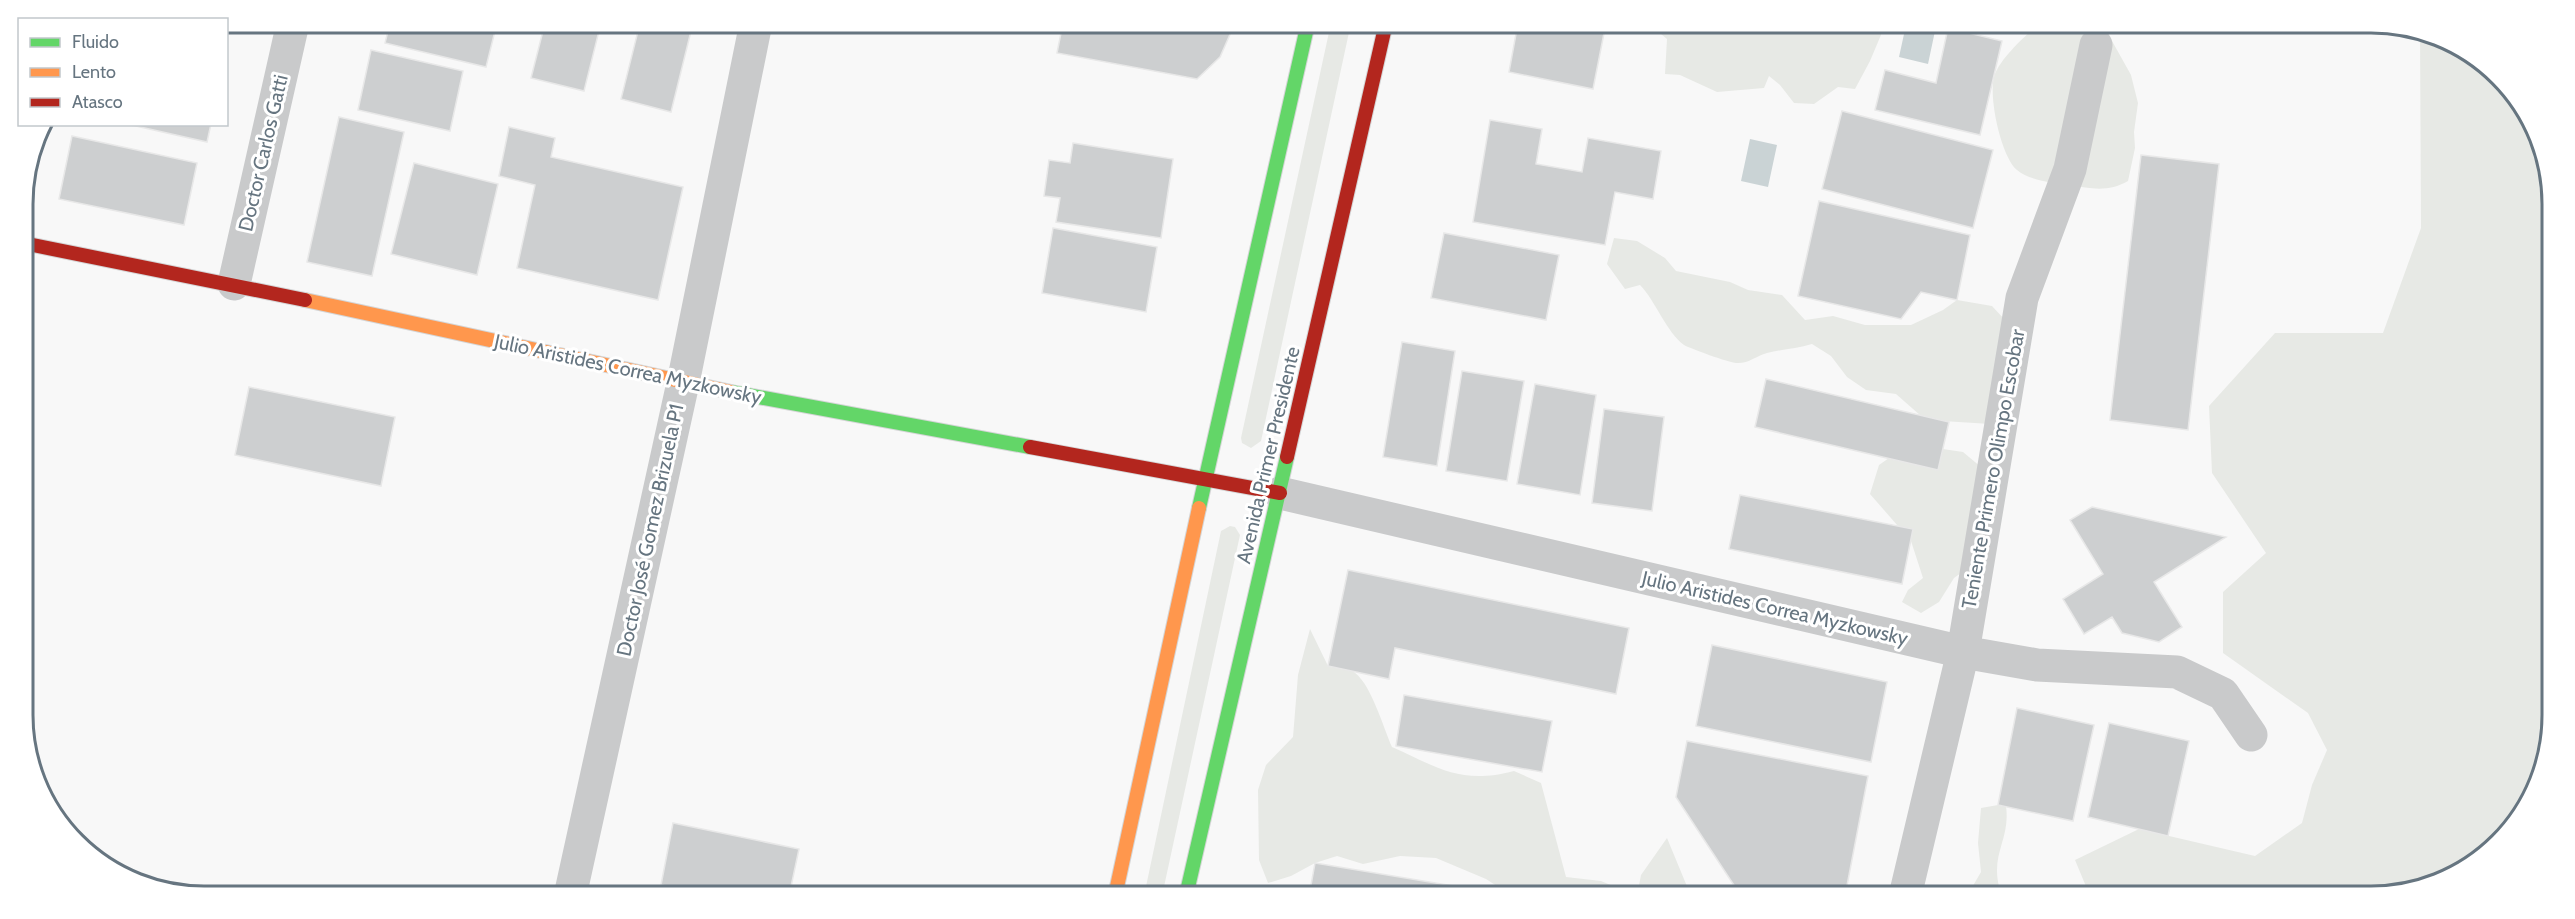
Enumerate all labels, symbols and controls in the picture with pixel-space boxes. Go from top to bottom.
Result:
legend [18,18,228,126]
text: Fluido [72,31,119,53]
text: Lento [72,61,116,83]
street label: Doctor Carlos Gatti [233,72,293,234]
text: Atasco [72,91,123,113]
street label: Teniente Primero Olimpo Escobar [1957,327,2030,611]
street label: Julio Aristides Correa Myzkowsky [491,329,764,409]
street label: Avenida Primer Presidente [1231,344,1305,566]
street label: Doctor José Gomez Brizuela P1 [612,402,688,658]
street label: Julio Aristides Correa Myzkowsky [1639,565,1910,650]

